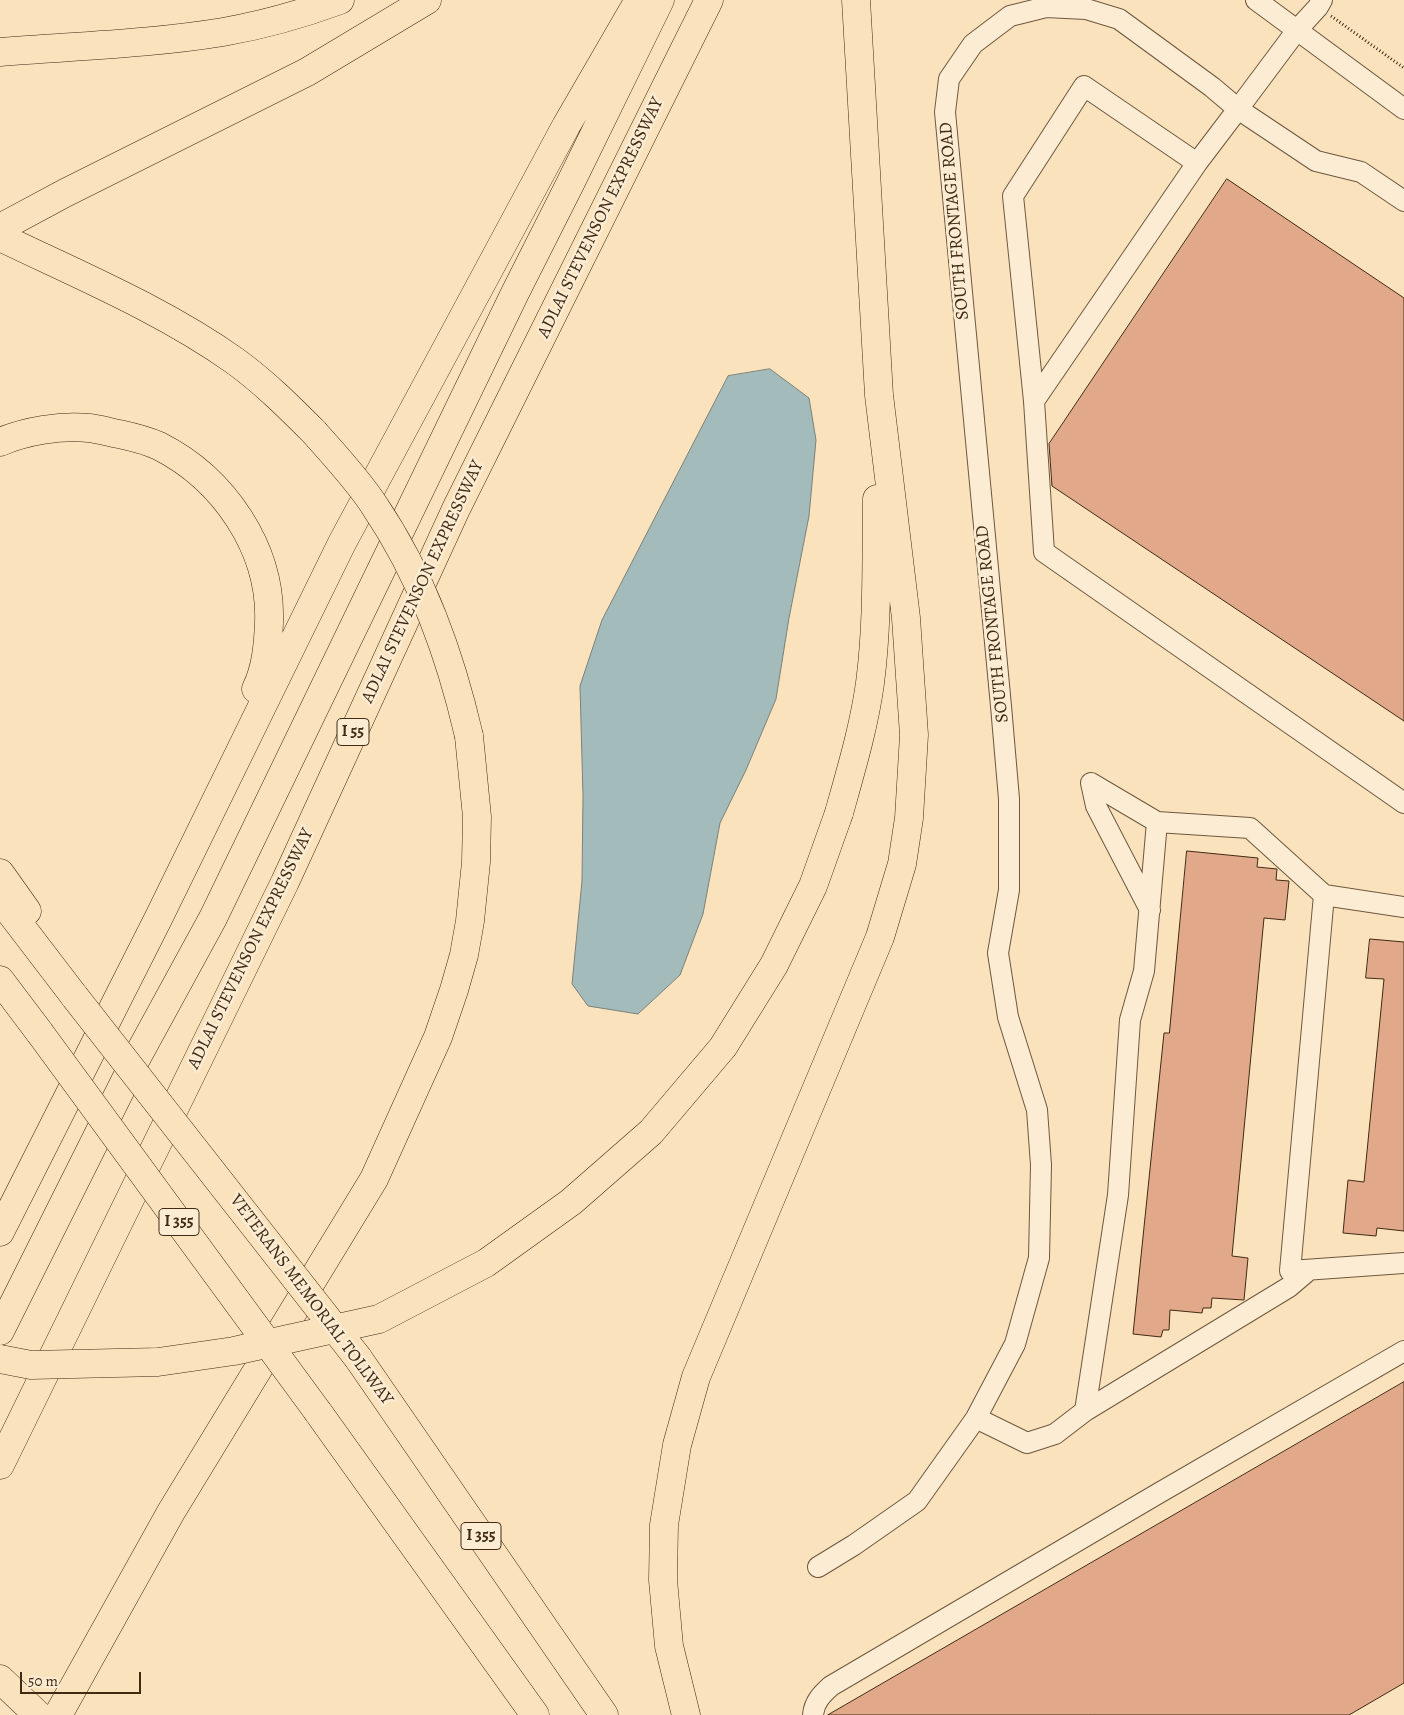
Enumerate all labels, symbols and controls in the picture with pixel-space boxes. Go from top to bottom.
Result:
street label: ADLAI STEVENSON EXPRESSWAY [533,94,669,342]
street label: SOUTH FRONTAGE ROAD [936,121,974,321]
street label: ADLAI STEVENSON EXPRESSWAY [357,457,489,707]
street label: SOUTH FRONTAGE ROAD [972,524,1014,724]
road number: I 55 [337,719,369,746]
street label: ADLAI STEVENSON EXPRESSWAY [183,825,319,1073]
street label: VETERANS MEMORIAL TOLLWAY [225,1190,397,1410]
road number: I 355 [159,1208,199,1236]
road number: I 355 [461,1522,501,1550]
scale bar [22,1662,144,1694]
text: 50 m [28,1671,58,1691]

